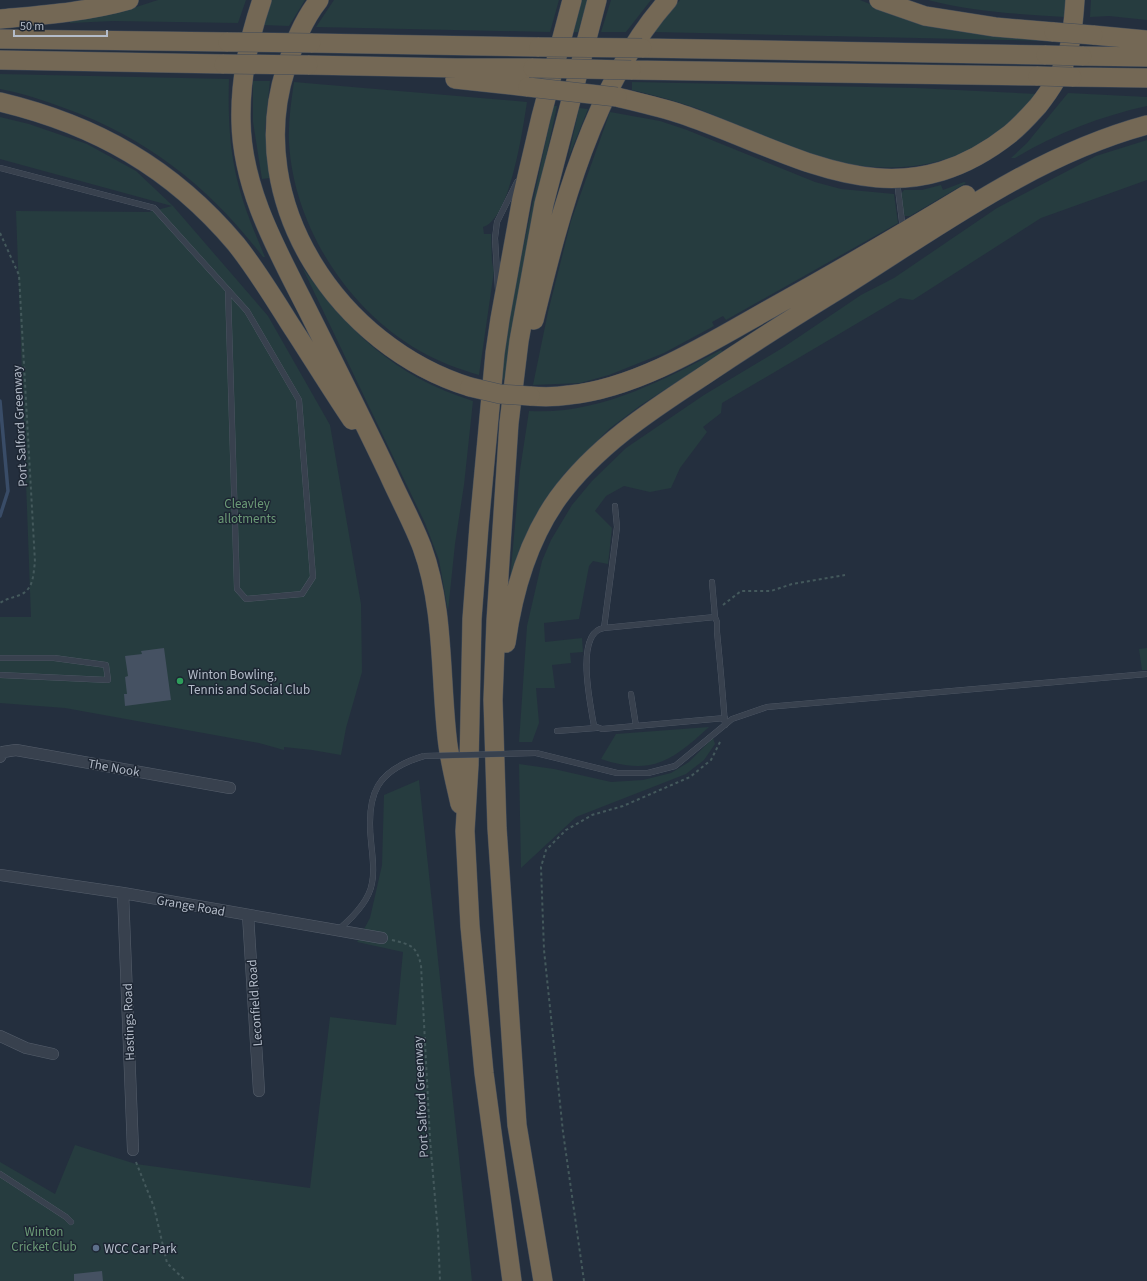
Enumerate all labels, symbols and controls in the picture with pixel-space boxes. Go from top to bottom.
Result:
scale bar [14,12,107,38]
text: 50 m [20,18,44,35]
street label: Port Salford Greenway [8,365,32,487]
park label: Cleavley allotments [218,495,277,528]
place label: Winton Bowling, Tennis and Social Club [188,666,310,699]
marker: Winton Bowling, Tennis and Social Club [175,676,185,686]
street label: The Nook [87,755,142,781]
street label: Grange Road [155,891,226,921]
street label: Leconfield Road [243,959,267,1047]
street label: Hastings Road [119,983,139,1061]
street label: Port Salford Greenway [409,1036,433,1158]
park label: Winton Cricket Club [11,1223,77,1256]
place label: WCC Car Park [104,1240,177,1258]
marker: WCC Car Park [91,1243,101,1253]

